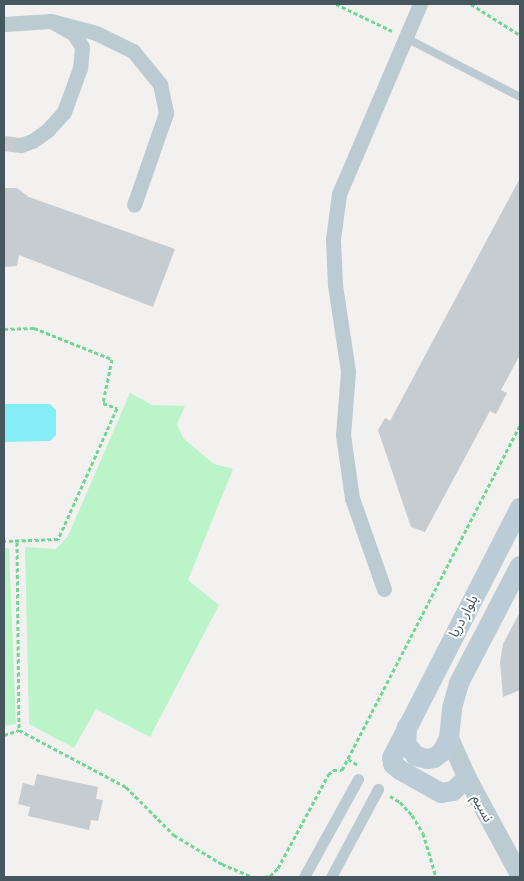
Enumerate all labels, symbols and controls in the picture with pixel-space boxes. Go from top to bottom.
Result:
street label: بلوار دریا [445,592,481,640]
street label: نسیم [469,791,497,825]

